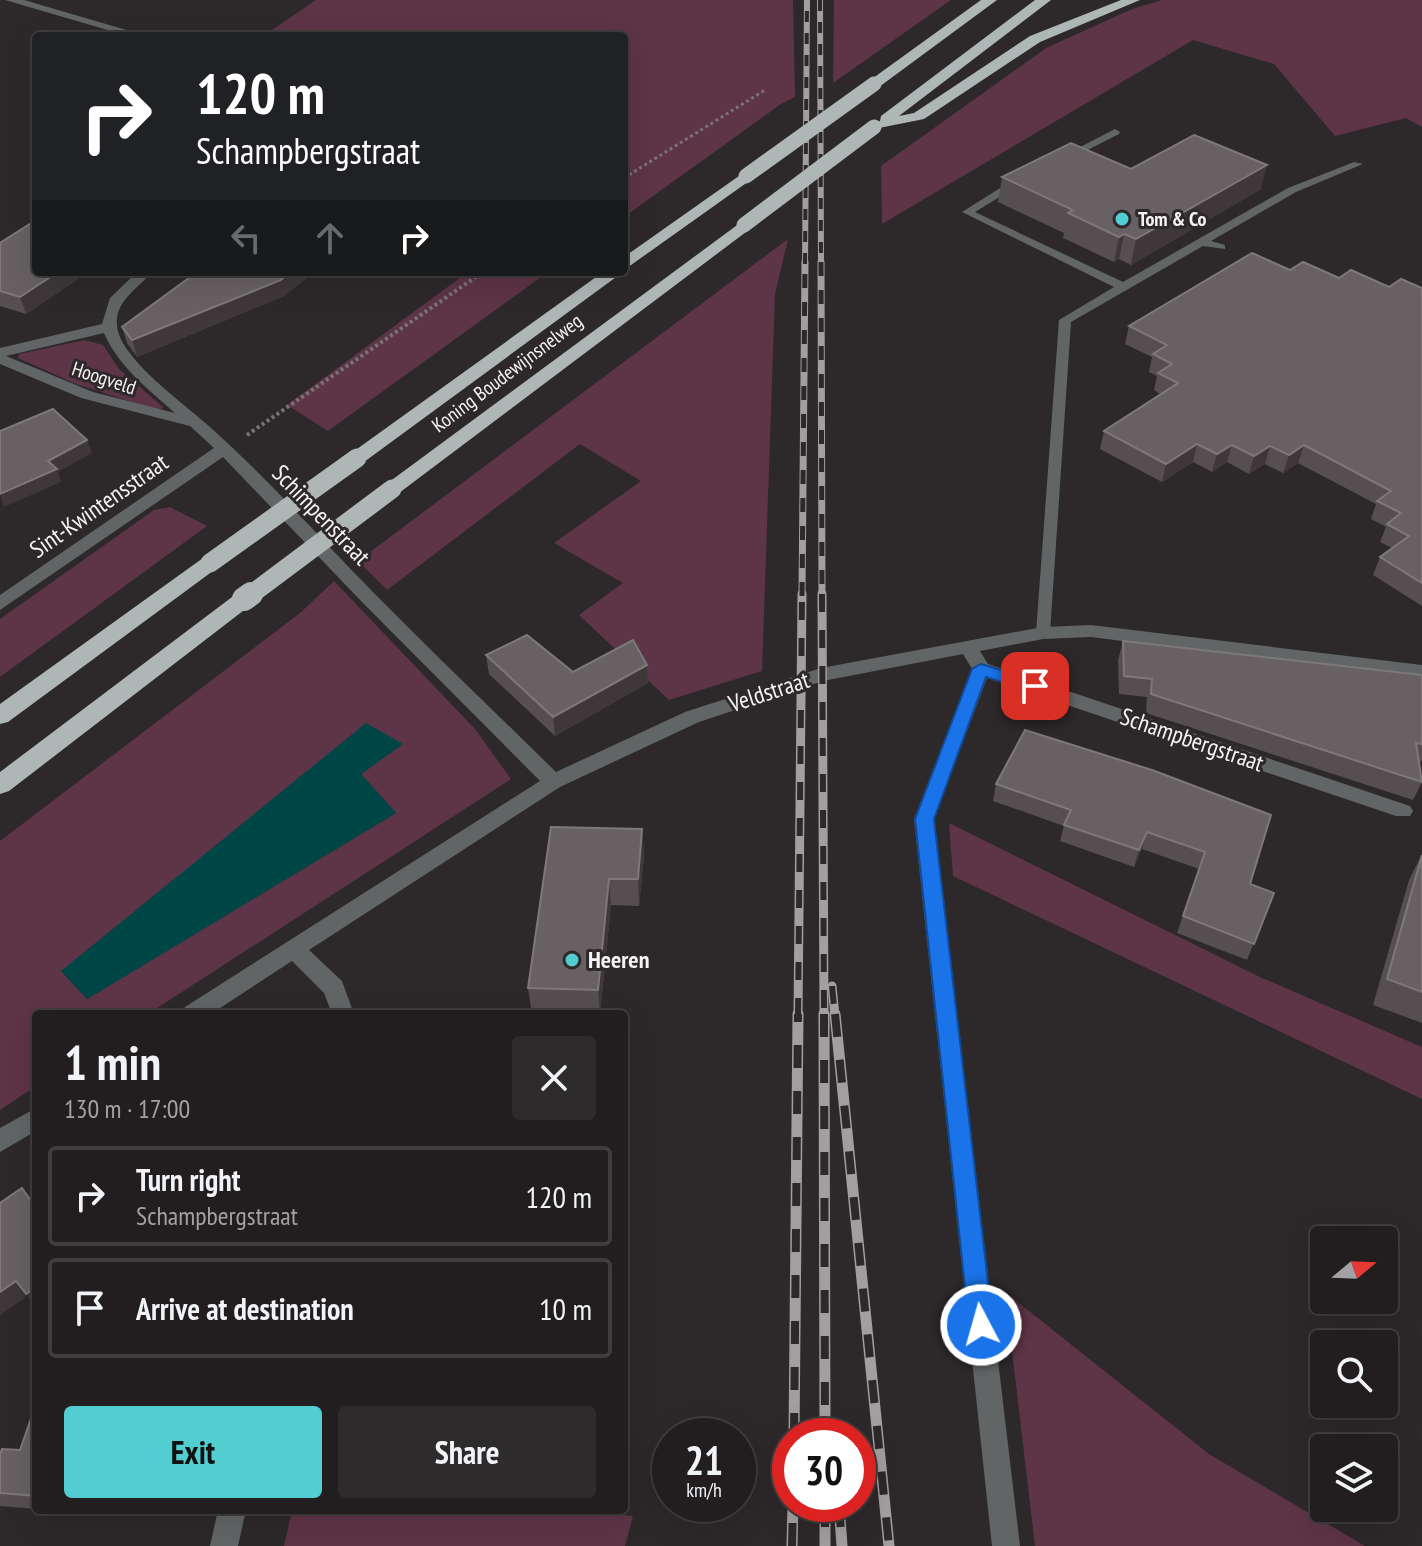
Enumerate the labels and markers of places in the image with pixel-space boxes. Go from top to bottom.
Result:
place label: Tom & Co [1138,206,1206,232]
marker: Tom & Co [1113,210,1131,228]
pin [1001,652,1069,720]
place label: Heeren [588,944,649,975]
marker: Heeren [563,951,581,969]

